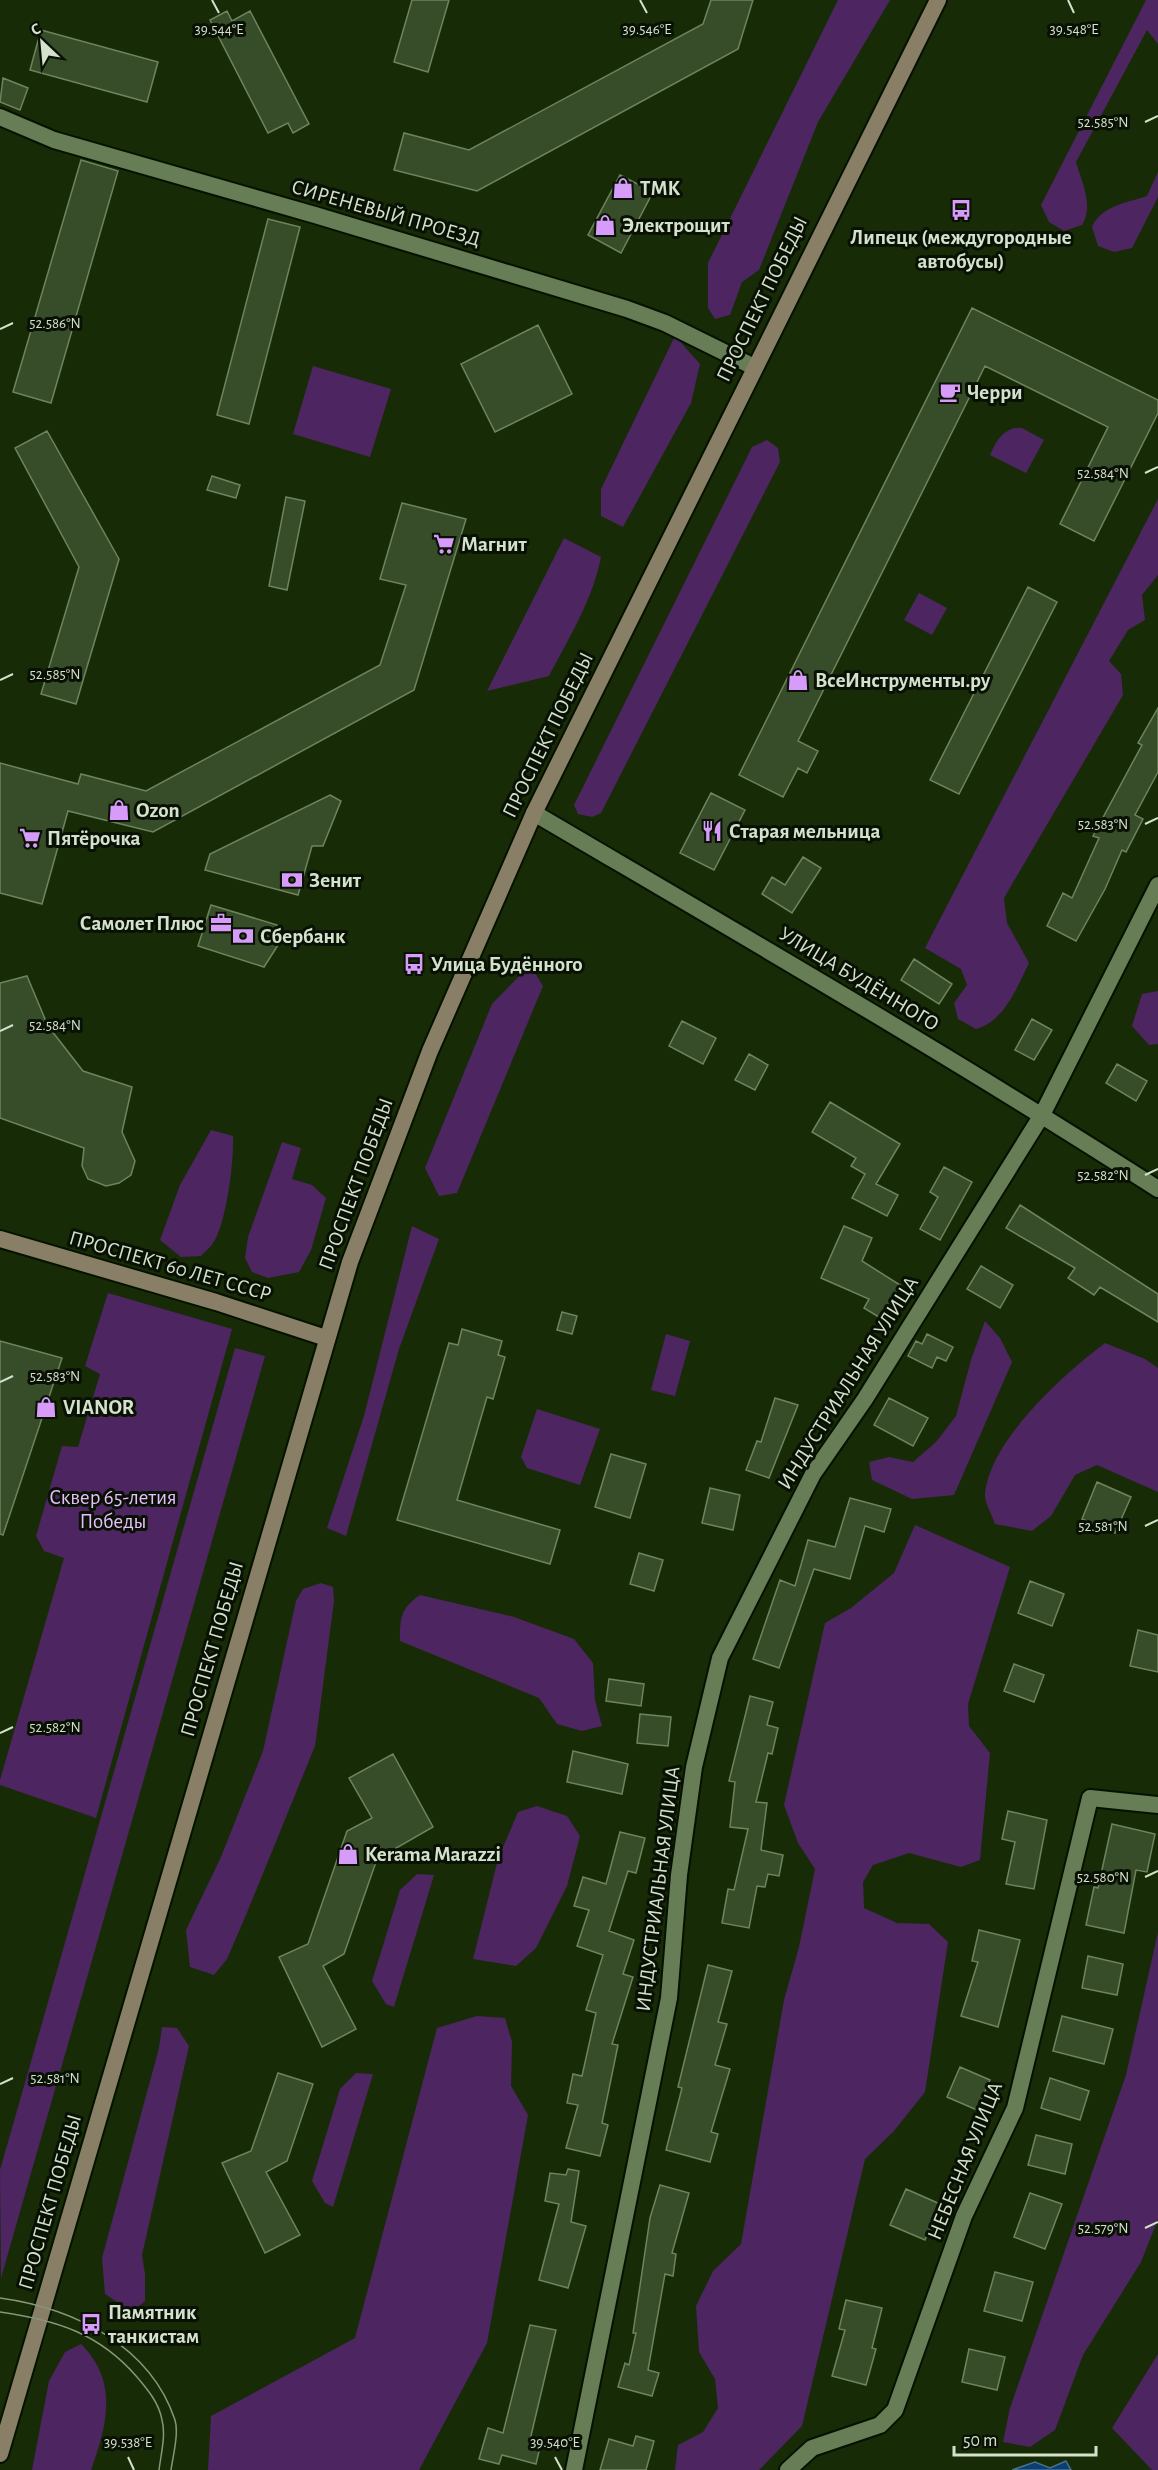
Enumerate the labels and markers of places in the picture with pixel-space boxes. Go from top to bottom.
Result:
shop icon: ТМК [611,176,635,200]
place label: ТМК [640,178,681,199]
bus stop icon: Липецк (междугородные автобусы) [949,198,973,222]
shop icon: Электрощит [593,213,617,237]
place label: Электрощит [622,215,730,236]
place label: Липецк (междугородные автобусы) [850,227,1072,272]
cafe icon: Черри [938,380,962,404]
place label: Черри [967,382,1022,403]
supermarket icon: Магнит [432,532,456,556]
place label: Магнит [461,534,527,555]
shop icon: ВсеИнструменты.ру [786,668,810,692]
place label: ВсеИнструменты.ру [815,670,991,691]
shop icon: Ozon [107,798,131,822]
place label: Ozon [136,800,180,821]
restaurant icon: Старая мельница [700,819,724,843]
place label: Старая мельница [729,821,880,842]
supermarket icon: Пятёрочка [18,826,42,850]
place label: Пятёрочка [47,828,141,849]
bank icon: Зенит [280,868,304,892]
place label: Зенит [309,870,362,891]
office icon: Самолет Плюс [209,911,233,935]
place label: Самолет Плюс [80,913,204,934]
bank icon: Сбербанк [231,924,255,948]
place label: Сбербанк [260,926,346,947]
bus stop icon: Улица Будённого [402,952,426,976]
place label: Улица Будённого [431,954,583,975]
shop icon: VIANOR [34,1395,58,1419]
place label: VIANOR [63,1397,134,1418]
shop icon: Kerama Marazzi [336,1842,360,1866]
place label: Kerama Marazzi [365,1844,501,1865]
place label: Памятник танкистам [107,2302,199,2347]
bus stop icon: Памятник танкистам [79,2312,103,2336]

